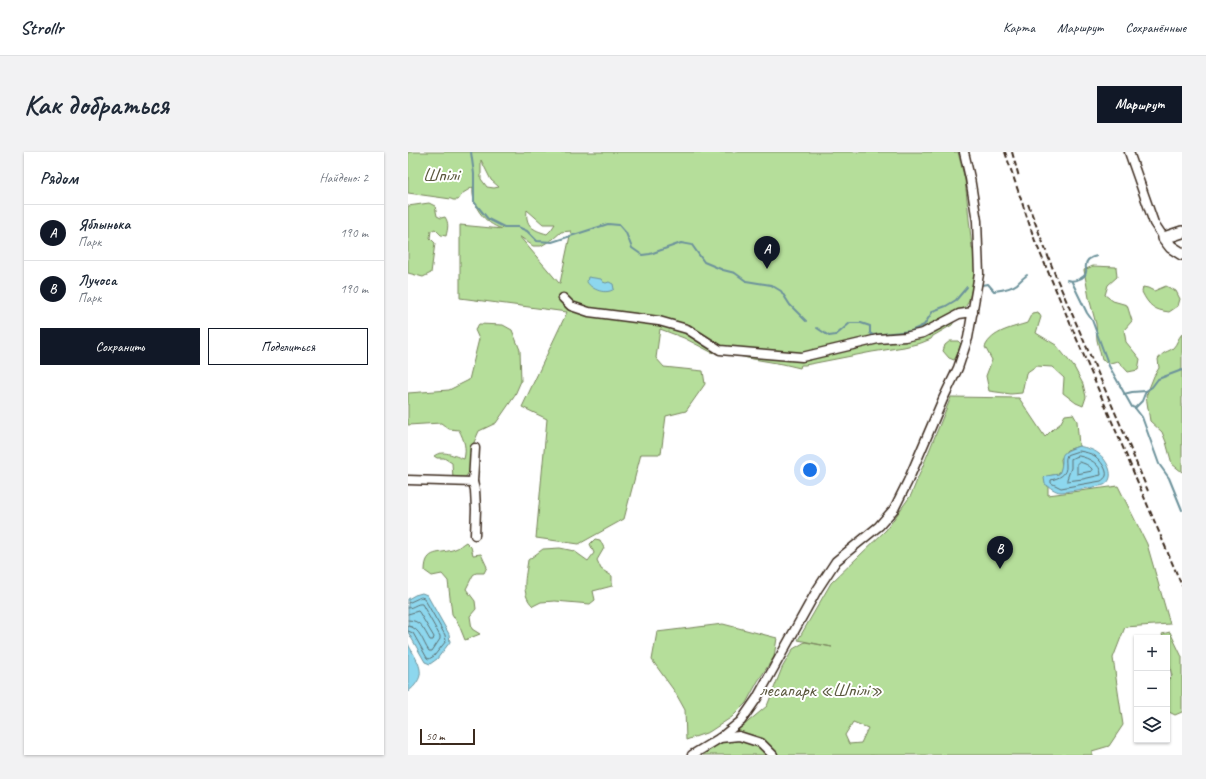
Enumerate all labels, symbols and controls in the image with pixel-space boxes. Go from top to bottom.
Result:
text: Strollr [20,16,63,40]
text: Карта [1003,19,1035,36]
text: Маршрут [1057,19,1103,36]
text: Сохранённые [1125,19,1186,36]
button: Маршрут [1097,86,1182,123]
text: Как добраться [24,87,169,122]
park label: Шпілі [423,163,462,187]
text: Рядом [40,168,78,189]
text: Найдено: 2 [320,170,368,186]
text: Яблынька [78,215,130,234]
text: A [50,225,56,241]
text: 190 m [340,225,368,241]
text: Парк [78,234,101,250]
pin: A [754,236,780,269]
text: Лучоса [78,271,116,290]
text: B [50,281,56,297]
text: 190 m [340,281,368,297]
text: Парк [78,290,101,306]
button: Сохранить [40,328,200,365]
button: Поделиться [208,328,368,365]
your location [800,460,820,480]
pin: B [987,536,1013,569]
map controls [1134,635,1170,743]
button: + [1134,635,1170,671]
button: − [1134,671,1170,707]
park label: лесапарк «Шпілі» [759,678,883,702]
button: layers [1134,707,1170,743]
scale bar [420,727,475,746]
text: 50 m [426,729,445,743]

